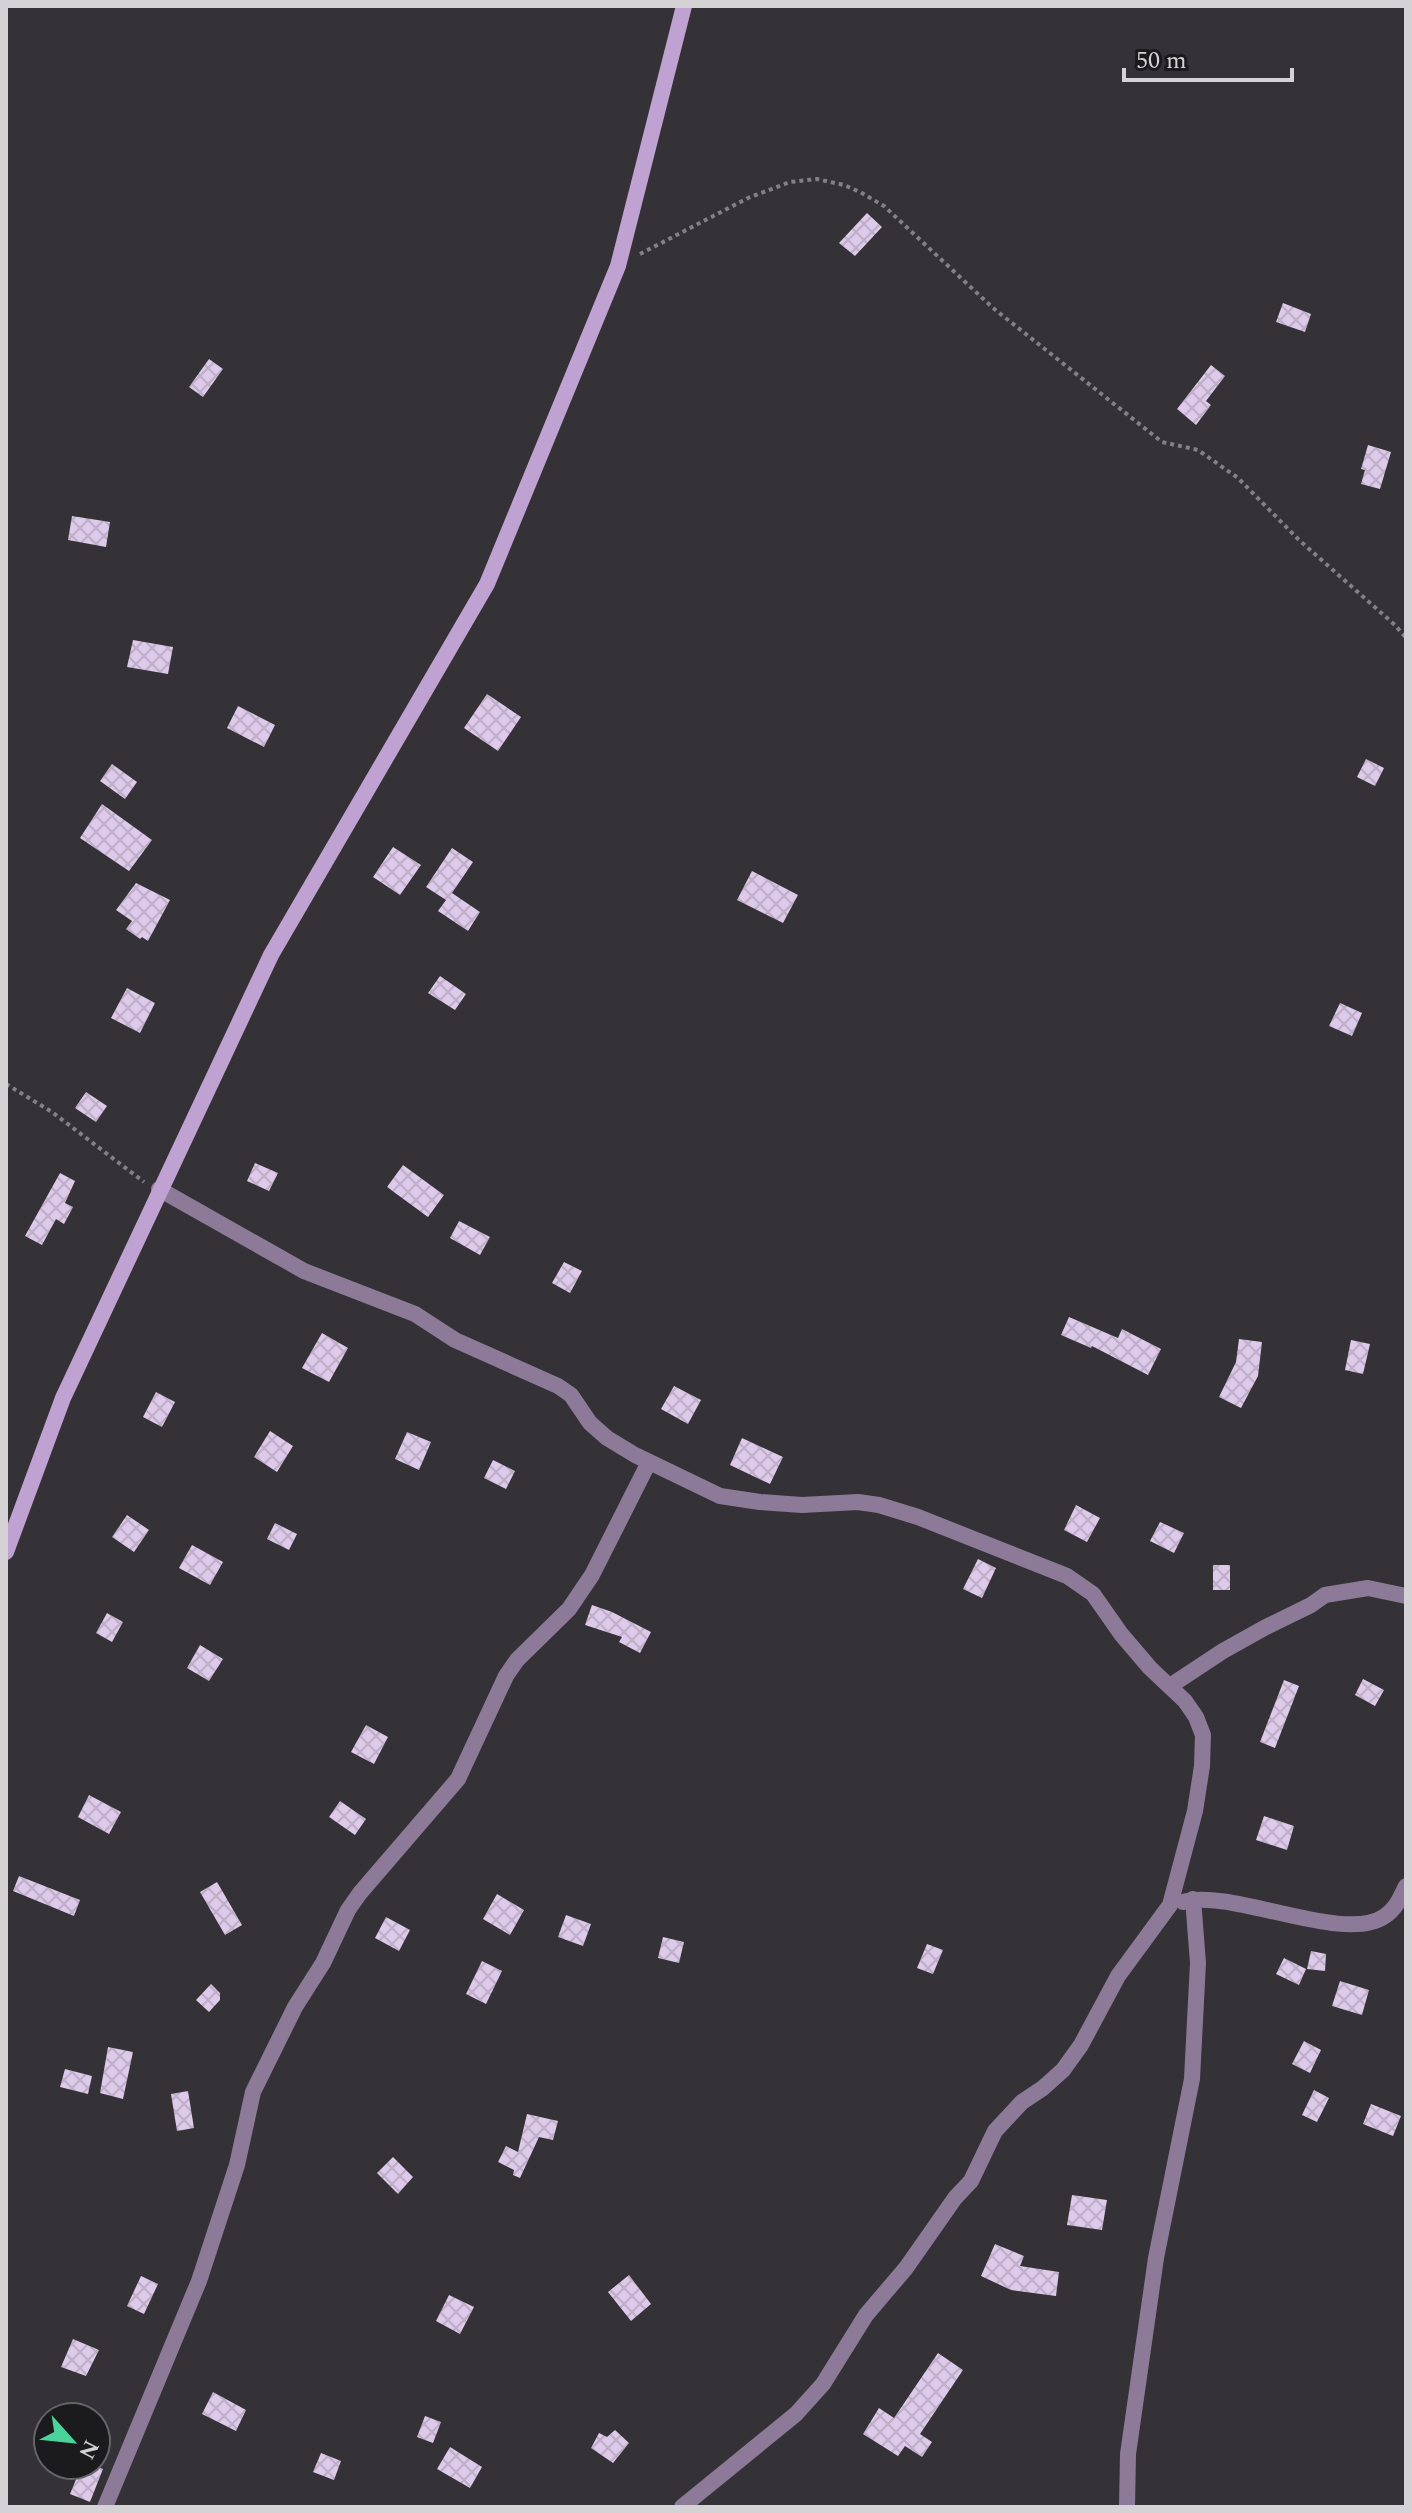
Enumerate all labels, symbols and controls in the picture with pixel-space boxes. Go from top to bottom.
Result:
scale bar [1124,32,1292,82]
text: 50 m [1136,43,1187,79]
north arrow [32,2401,112,2481]
text: N [70,2434,107,2465]

